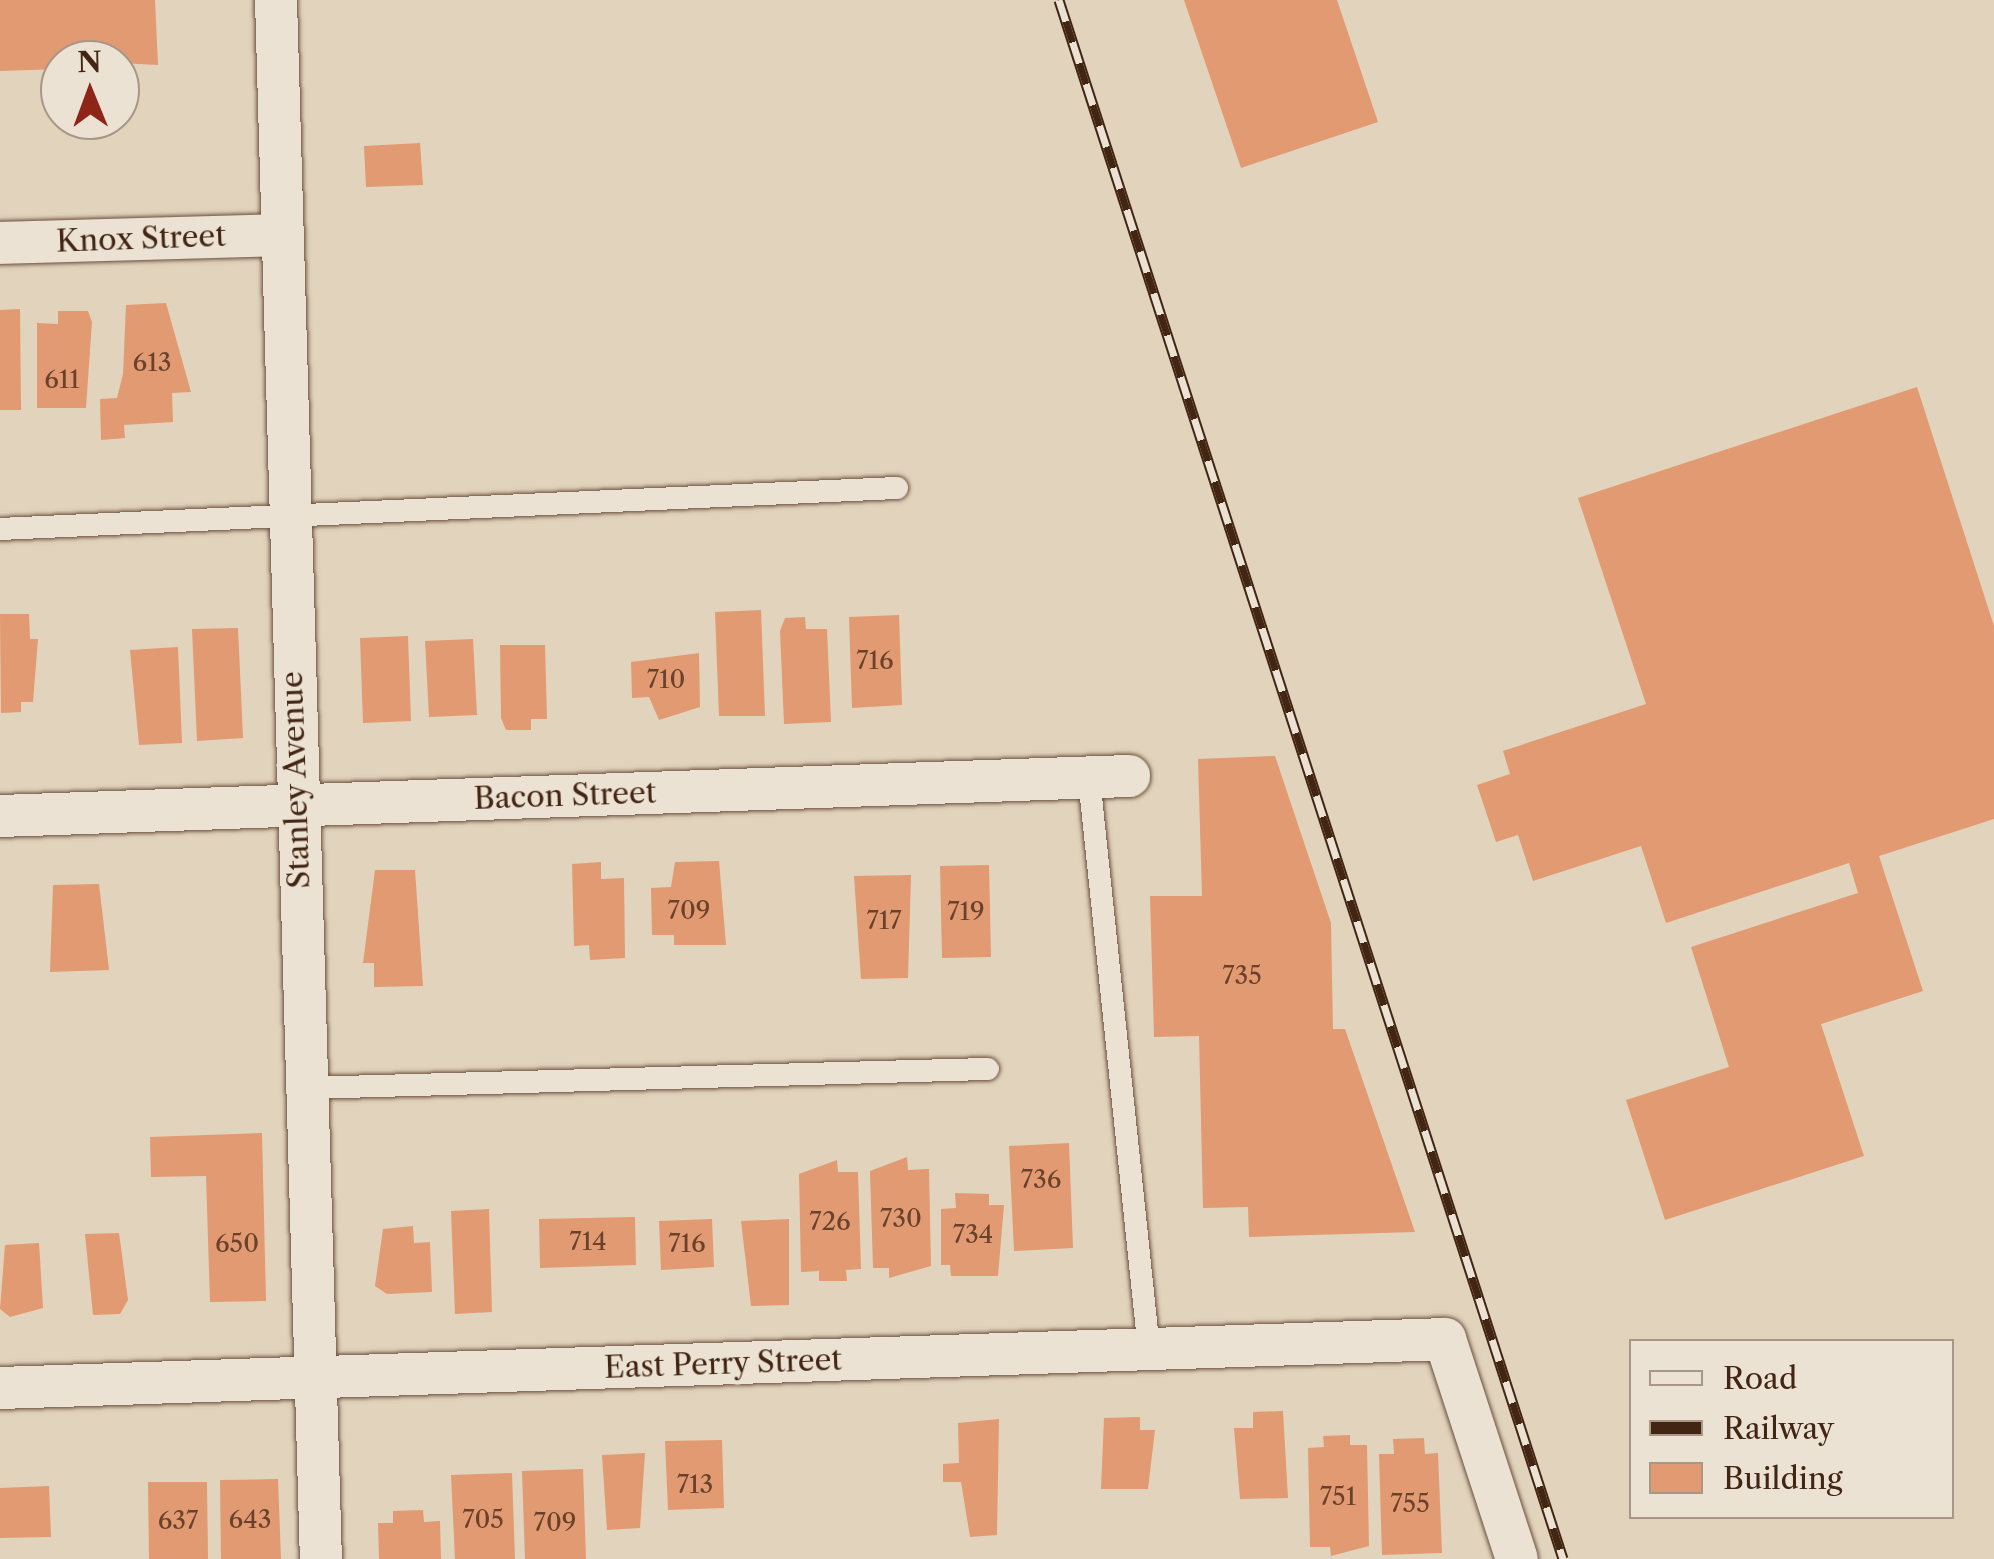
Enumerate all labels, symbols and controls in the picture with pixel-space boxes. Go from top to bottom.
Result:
north arrow [40,40,140,140]
text: N [77,45,102,79]
street label: Knox Street [55,218,227,260]
house number: 613 [133,348,171,378]
house number: 611 [44,365,80,395]
house number: 716 [856,646,894,676]
house number: 710 [647,665,685,695]
street label: Stanley Avenue [274,670,318,890]
street label: Bacon Street [473,775,657,817]
house number: 709 [668,896,710,926]
house number: 719 [947,897,985,927]
house number: 717 [866,906,902,936]
house number: 735 [1222,961,1262,991]
house number: 736 [1021,1165,1061,1195]
house number: 730 [880,1204,922,1234]
house number: 726 [809,1207,851,1237]
house number: 734 [953,1220,993,1250]
house number: 714 [569,1227,607,1257]
house number: 650 [215,1229,259,1259]
house number: 716 [668,1229,706,1259]
legend [1629,1339,1954,1519]
street label: East Perry Street [603,1342,843,1386]
text: Road [1723,1360,1797,1397]
text: Railway [1723,1410,1834,1447]
text: Building [1723,1460,1843,1497]
house number: 713 [677,1470,713,1500]
house number: 751 [1320,1482,1356,1512]
house number: 755 [1390,1489,1430,1519]
house number: 643 [229,1505,271,1535]
house number: 705 [462,1505,504,1535]
house number: 637 [158,1506,198,1536]
house number: 709 [534,1508,576,1538]

